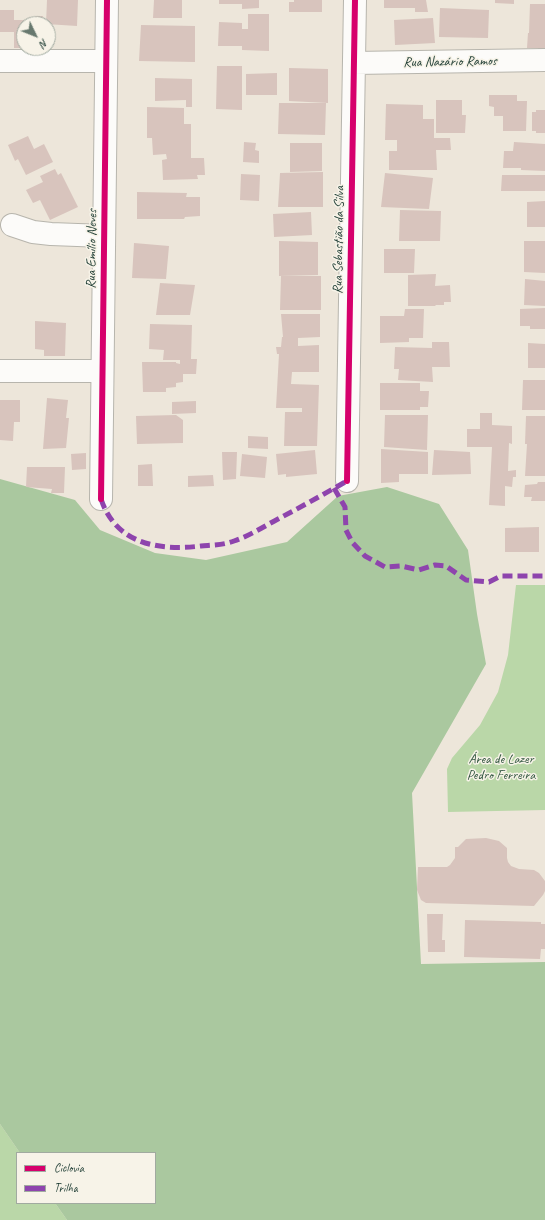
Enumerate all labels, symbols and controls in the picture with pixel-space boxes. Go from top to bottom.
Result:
north arrow [16,16,56,56]
text: N [37,36,51,51]
street label: Rua Nazário Ramos [403,53,497,71]
street label: Rua Sebastião da Silva [330,186,348,294]
street label: Rua Emílio Neves [83,209,101,289]
park label: Área de Lazer Pedro Ferreira [467,751,535,784]
legend [16,1152,156,1204]
text: Ciclovia [54,1160,84,1176]
text: Trilha [54,1180,77,1196]

